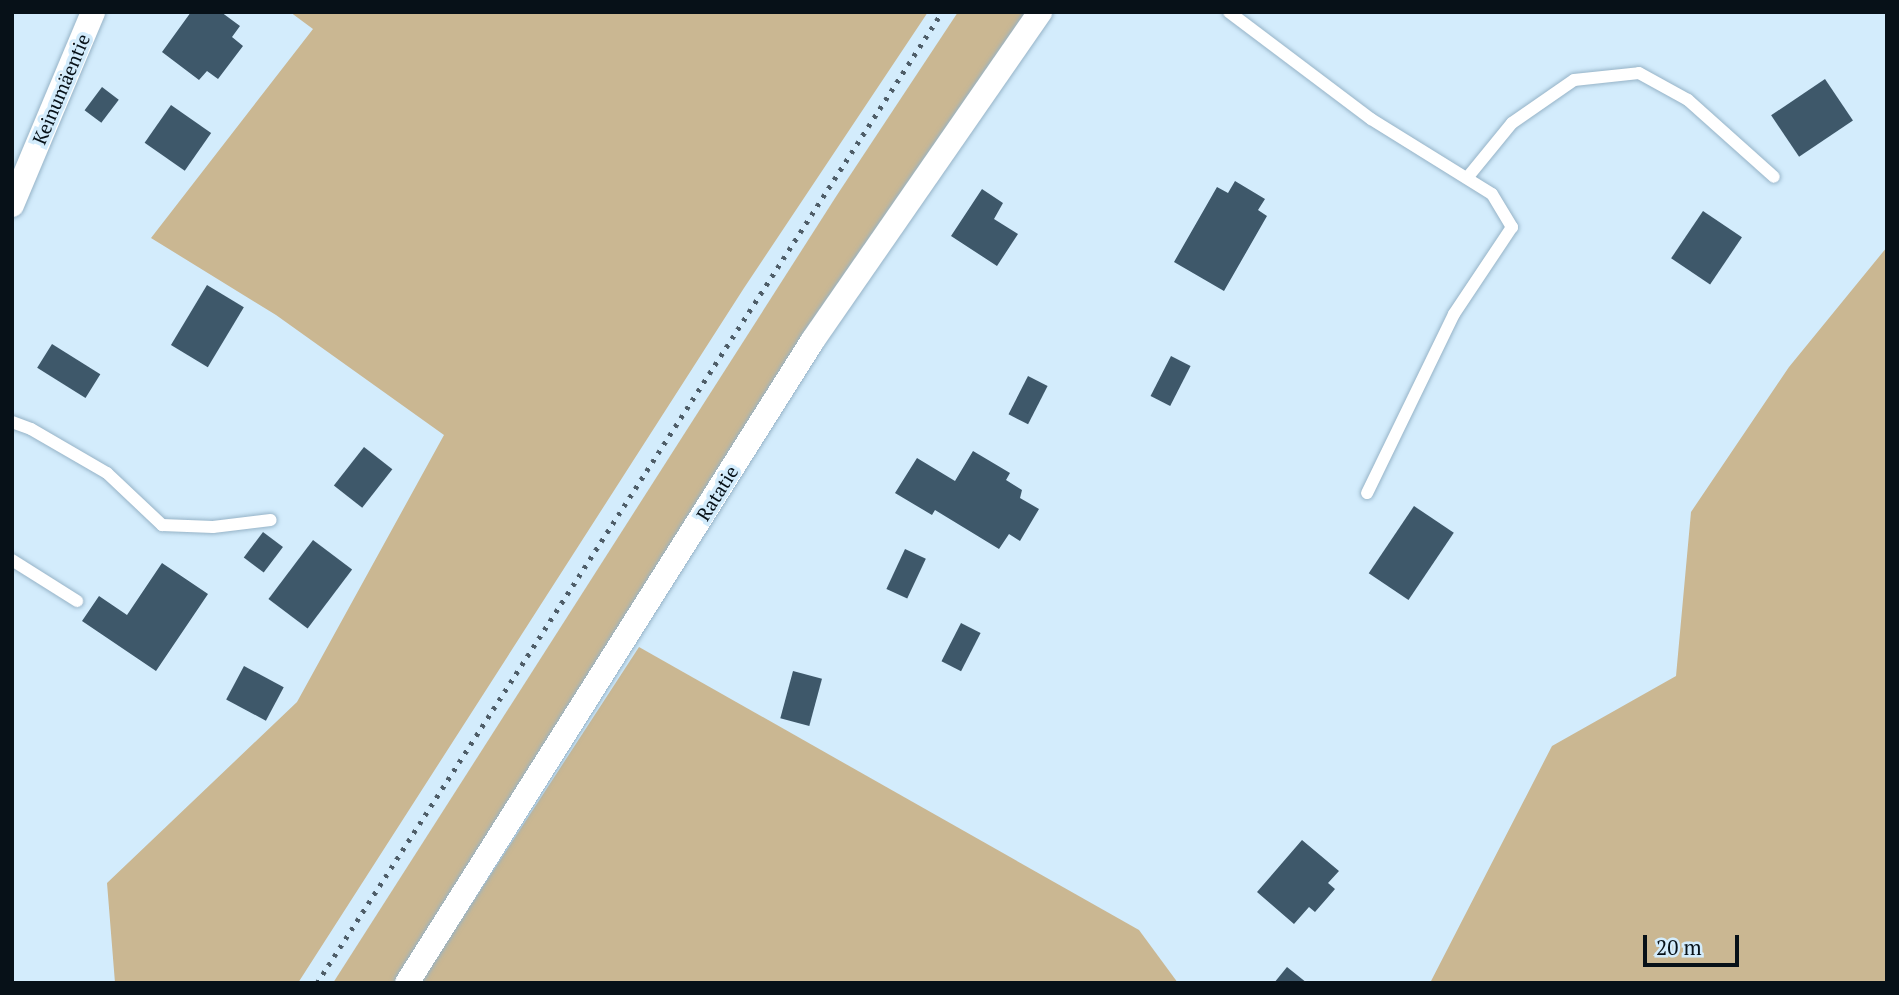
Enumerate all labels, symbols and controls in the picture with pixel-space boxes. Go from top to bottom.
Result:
street label: Keinumäentie [27,30,95,148]
street label: Ratatie [691,461,743,525]
scale bar [1647,922,1743,966]
text: 20 m [1656,933,1702,961]

